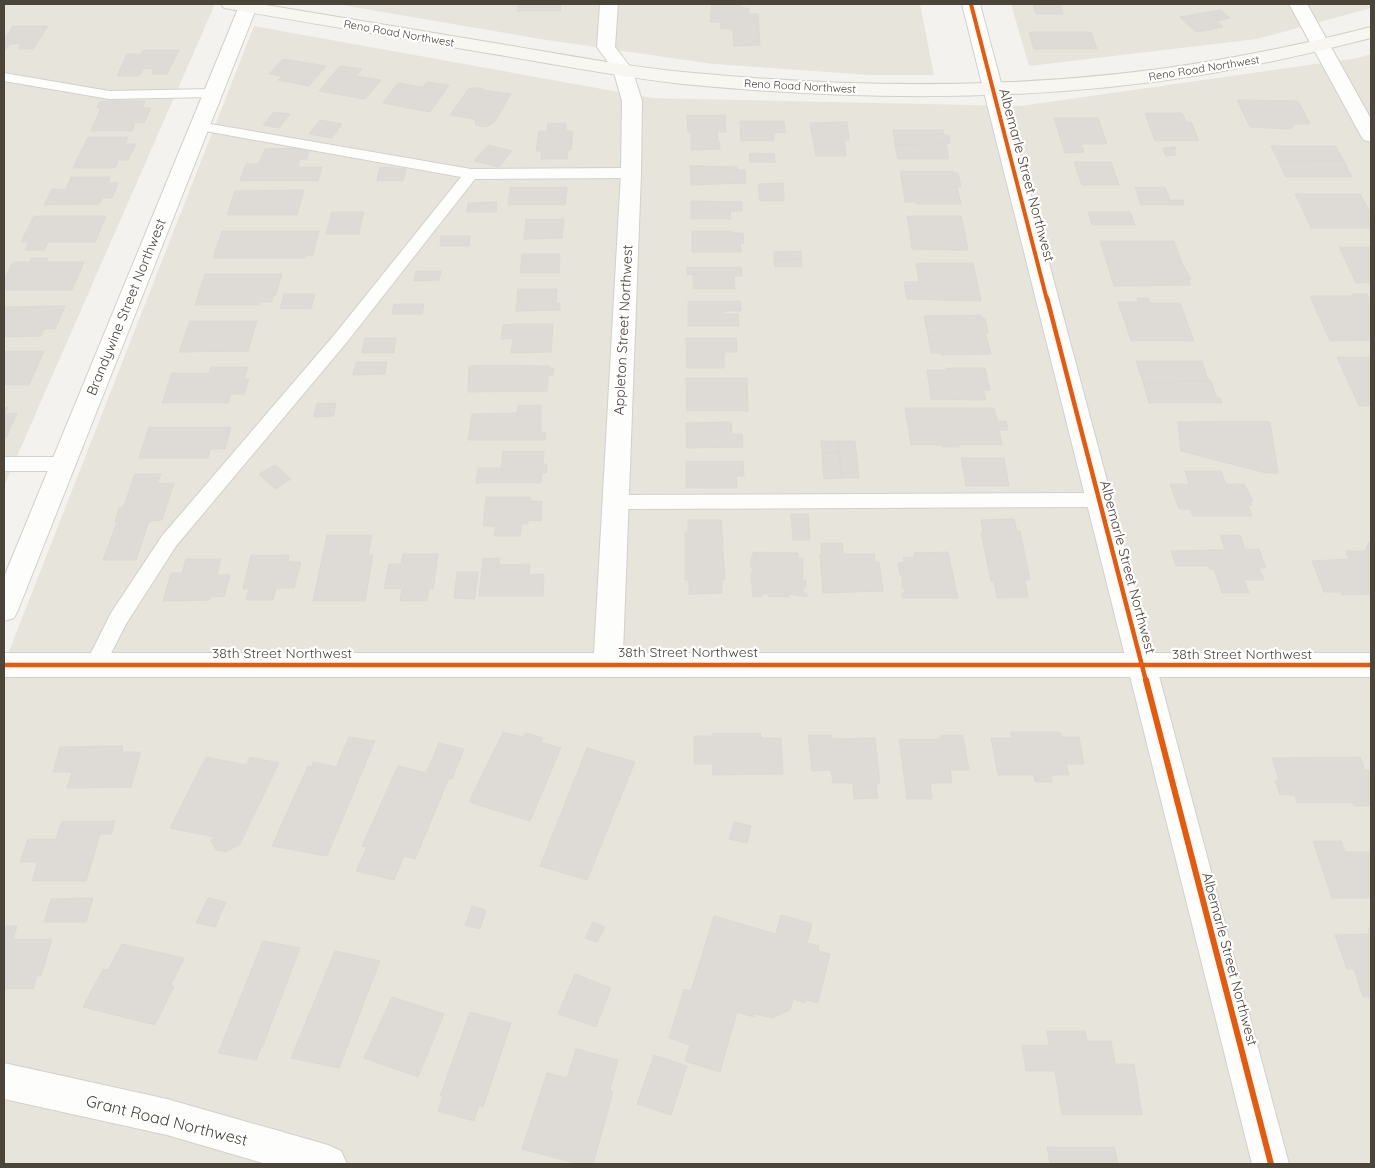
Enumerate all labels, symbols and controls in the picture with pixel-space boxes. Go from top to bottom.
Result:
street label: Reno Road Northwest [343,16,456,50]
street label: Reno Road Northwest [1148,52,1261,84]
street label: Reno Road Northwest [744,76,857,96]
street label: Albemarle Street Northwest [995,86,1059,264]
street label: Brandywine Street Northwest [82,216,170,398]
street label: Appleton Street Northwest [610,244,636,416]
street label: Albemarle Street Northwest [1096,478,1160,656]
street label: 38th Street Northwest [618,643,758,661]
street label: 38th Street Northwest [212,644,352,662]
street label: 38th Street Northwest [1172,645,1312,663]
street label: Albemarle Street Northwest [1198,870,1262,1048]
street label: Grant Road Northwest [84,1090,250,1150]

